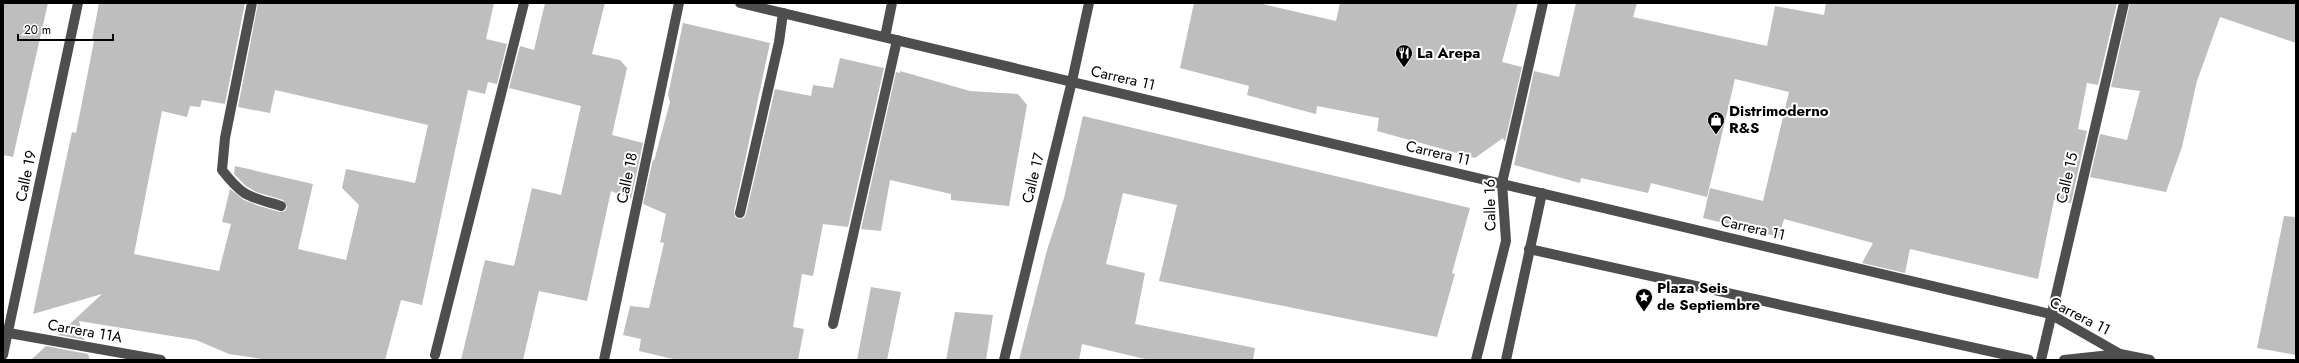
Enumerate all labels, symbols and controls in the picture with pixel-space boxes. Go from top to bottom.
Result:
scale bar [18,16,113,42]
text: 20 m [24,21,51,39]
place label: La Arepa [1417,42,1480,64]
restaurant icon: La Arepa [1394,43,1414,68]
street label: Carrera 11 [1089,60,1157,96]
place label: Distrimoderno R&S [1729,100,1829,139]
shop icon: Distrimoderno R&S [1706,110,1726,135]
street label: Carrera 11 [1404,135,1472,171]
street label: Calle 19 [10,148,42,204]
street label: Calle 18 [611,150,643,206]
street label: Calle 17 [1016,150,1050,206]
street label: Calle 15 [2050,150,2084,206]
street label: Calle 16 [1479,179,1501,231]
street label: Carrera 11 [1719,210,1787,246]
place label: Plaza Seis de Septiembre [1657,277,1761,316]
place icon: Plaza Seis de Septiembre [1634,287,1654,312]
street label: Carrera 11 [2046,291,2114,341]
street label: Carrera 11A [46,314,124,348]

